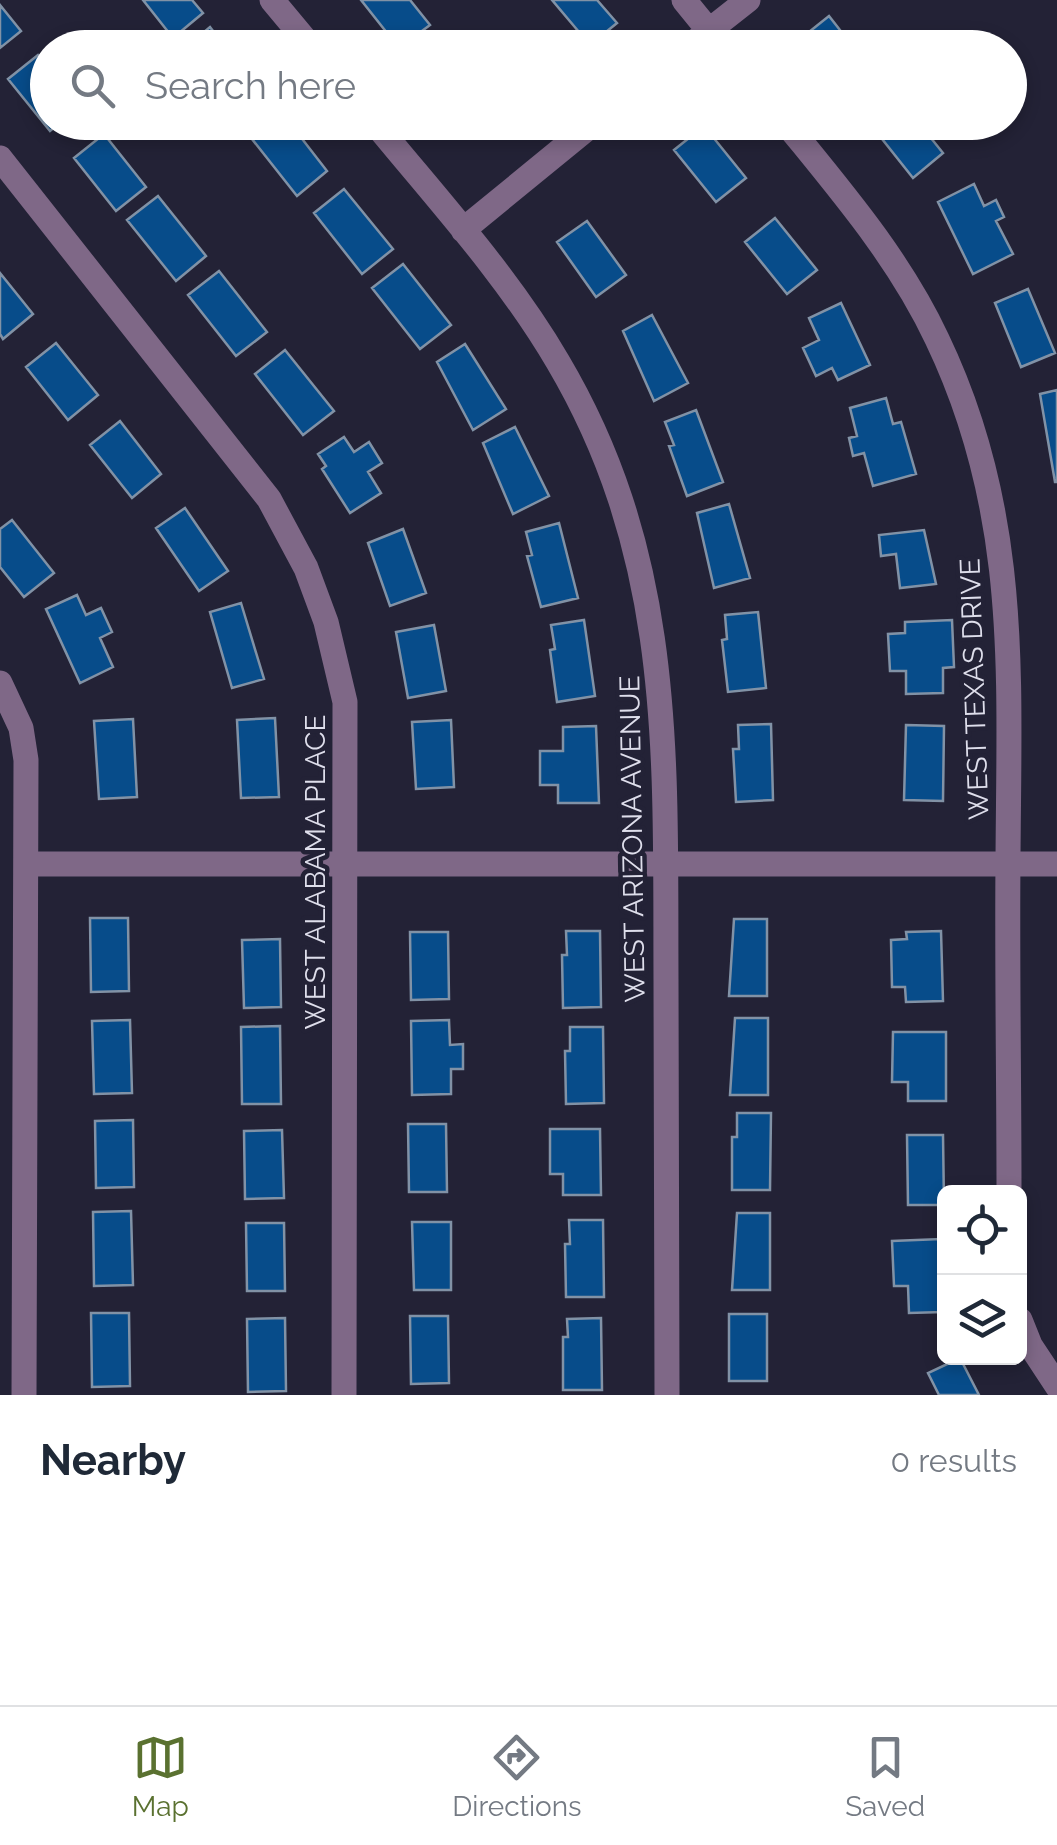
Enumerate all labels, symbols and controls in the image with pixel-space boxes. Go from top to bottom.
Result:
search box [30,30,1027,140]
icon: search [65,58,120,113]
text: Search here [145,63,356,108]
street label: WEST TEXAS DRIVE [953,558,996,820]
street label: WEST ARIZONA AVENUE [613,675,652,1003]
street label: WEST ALABAMA PLACE [299,715,332,1030]
map controls [937,1185,1027,1365]
button: locate [937,1185,1027,1275]
button: layers [937,1275,1027,1365]
text: Nearby [40,1436,186,1485]
text: 0 results [890,1442,1017,1479]
tab: Map [132,1730,189,1823]
tab: Directions [452,1730,582,1823]
tab: Saved [845,1730,925,1823]

